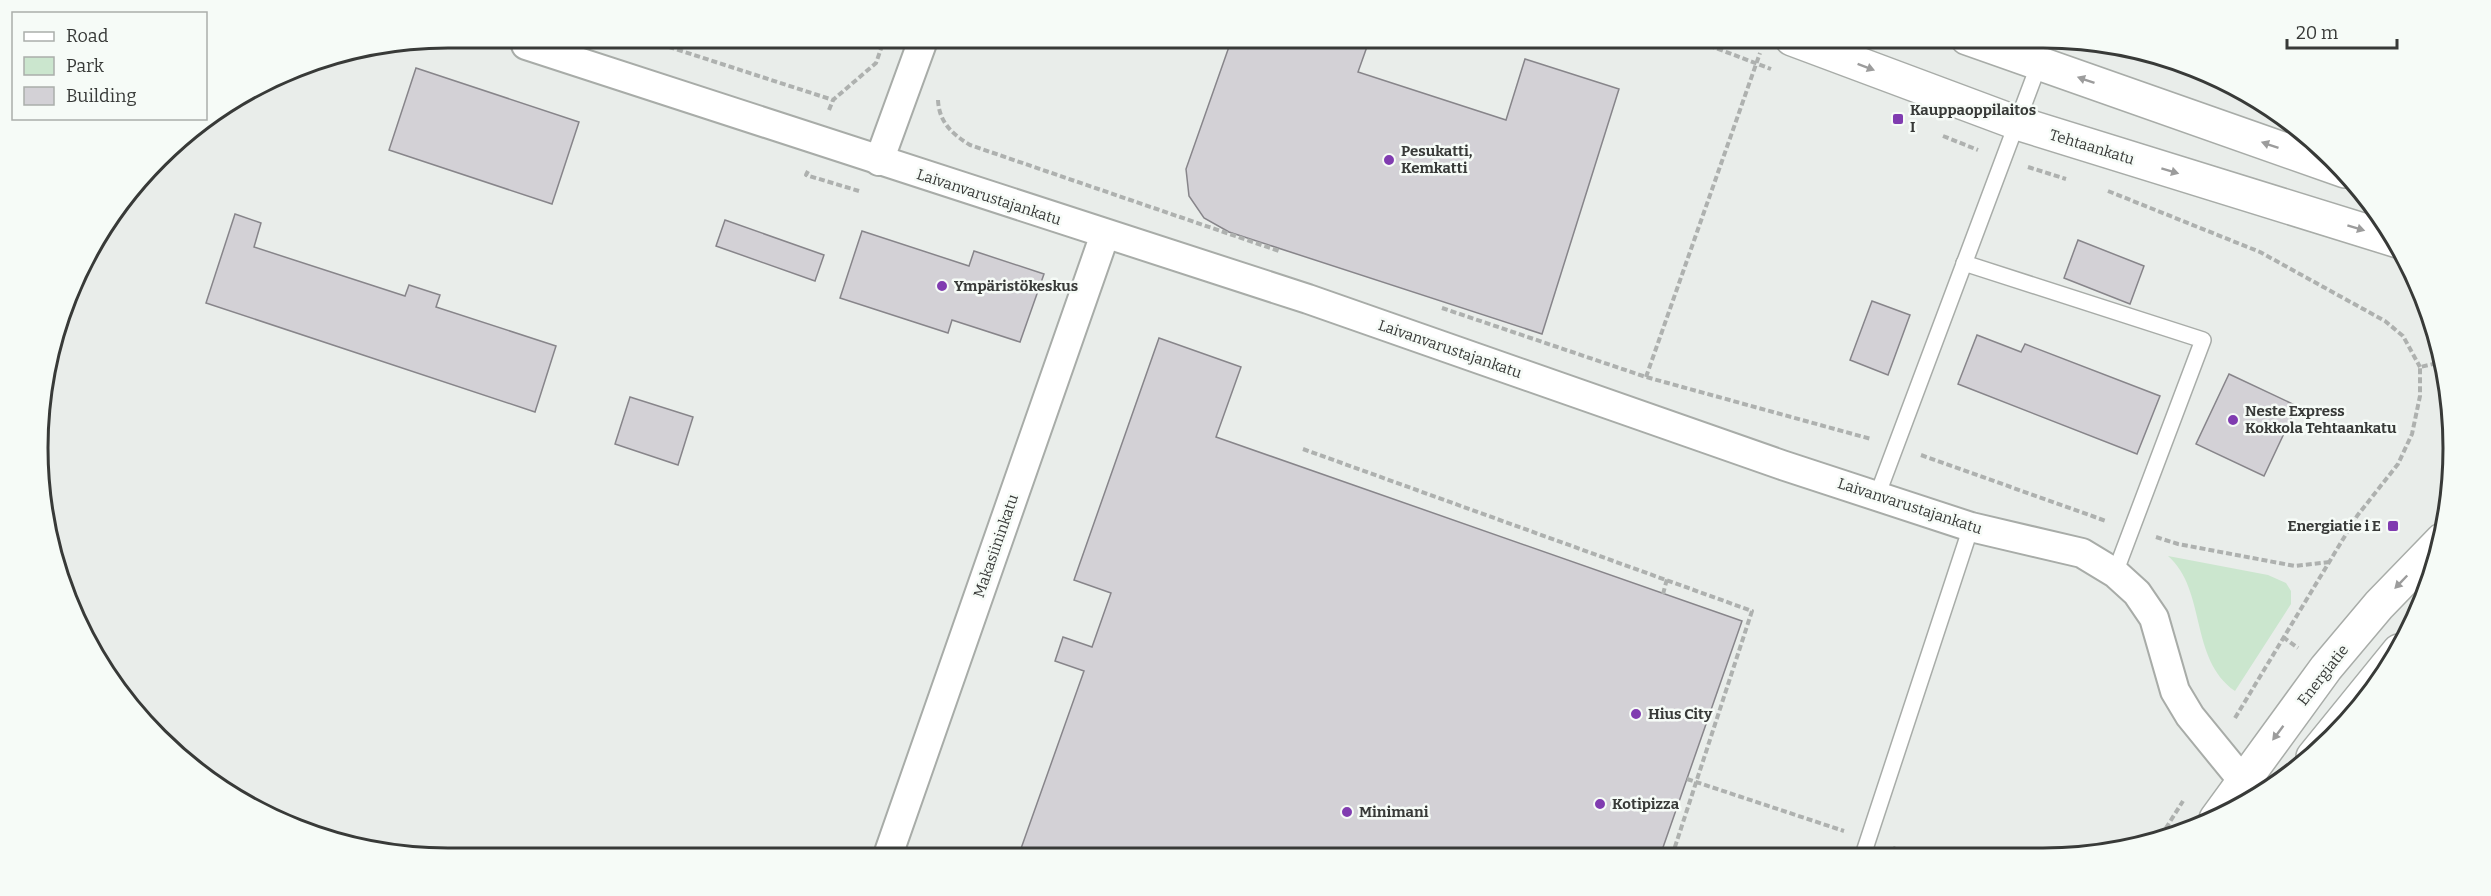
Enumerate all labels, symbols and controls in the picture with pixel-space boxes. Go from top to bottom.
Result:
legend [12,12,207,120]
scale bar [2287,12,2396,50]
text: 20 m [2296,22,2338,44]
text: Road [66,25,109,47]
text: Park [66,55,105,77]
one-way arrow [1858,62,1876,72]
one-way arrow [2077,75,2095,85]
text: Building [66,85,137,107]
place label: Kauppaoppilaitos I [1910,101,2036,136]
marker: Kauppaoppilaitos I [1891,112,1905,126]
street label: Tehtaankatu [2047,126,2137,168]
one-way arrow [2261,139,2279,149]
place label: Pesukatti, Kemkatti [1401,142,1473,177]
marker: Pesukatti, Kemkatti [1382,153,1396,167]
street label: Laivanvarustajankatu [915,165,1063,229]
one-way arrow [2161,167,2179,176]
one-way arrow [2347,224,2365,234]
place label: Ympäristökeskus [954,277,1078,295]
marker: Ympäristökeskus [935,279,949,293]
street label: Laivanvarustajankatu [1376,316,1524,382]
place label: Neste Express Kokkola Tehtaankatu [2245,402,2397,437]
marker: Neste Express Kokkola Tehtaankatu [2226,413,2240,427]
street label: Laivanvarustajankatu [1836,474,1984,538]
street label: Makasiininkatu [970,492,1022,600]
place label: Energiatie i E [2287,517,2381,535]
marker: Energiatie i E [2386,519,2400,533]
one-way arrow [2394,575,2408,590]
street label: Energiatie [2294,641,2352,709]
place label: Hius City [1648,705,1713,723]
marker: Hius City [1629,707,1643,721]
one-way arrow [2272,726,2284,741]
place label: Kotipizza [1612,795,1680,813]
marker: Kotipizza [1593,797,1607,811]
place label: Minimani [1359,803,1429,821]
marker: Minimani [1340,805,1354,819]

